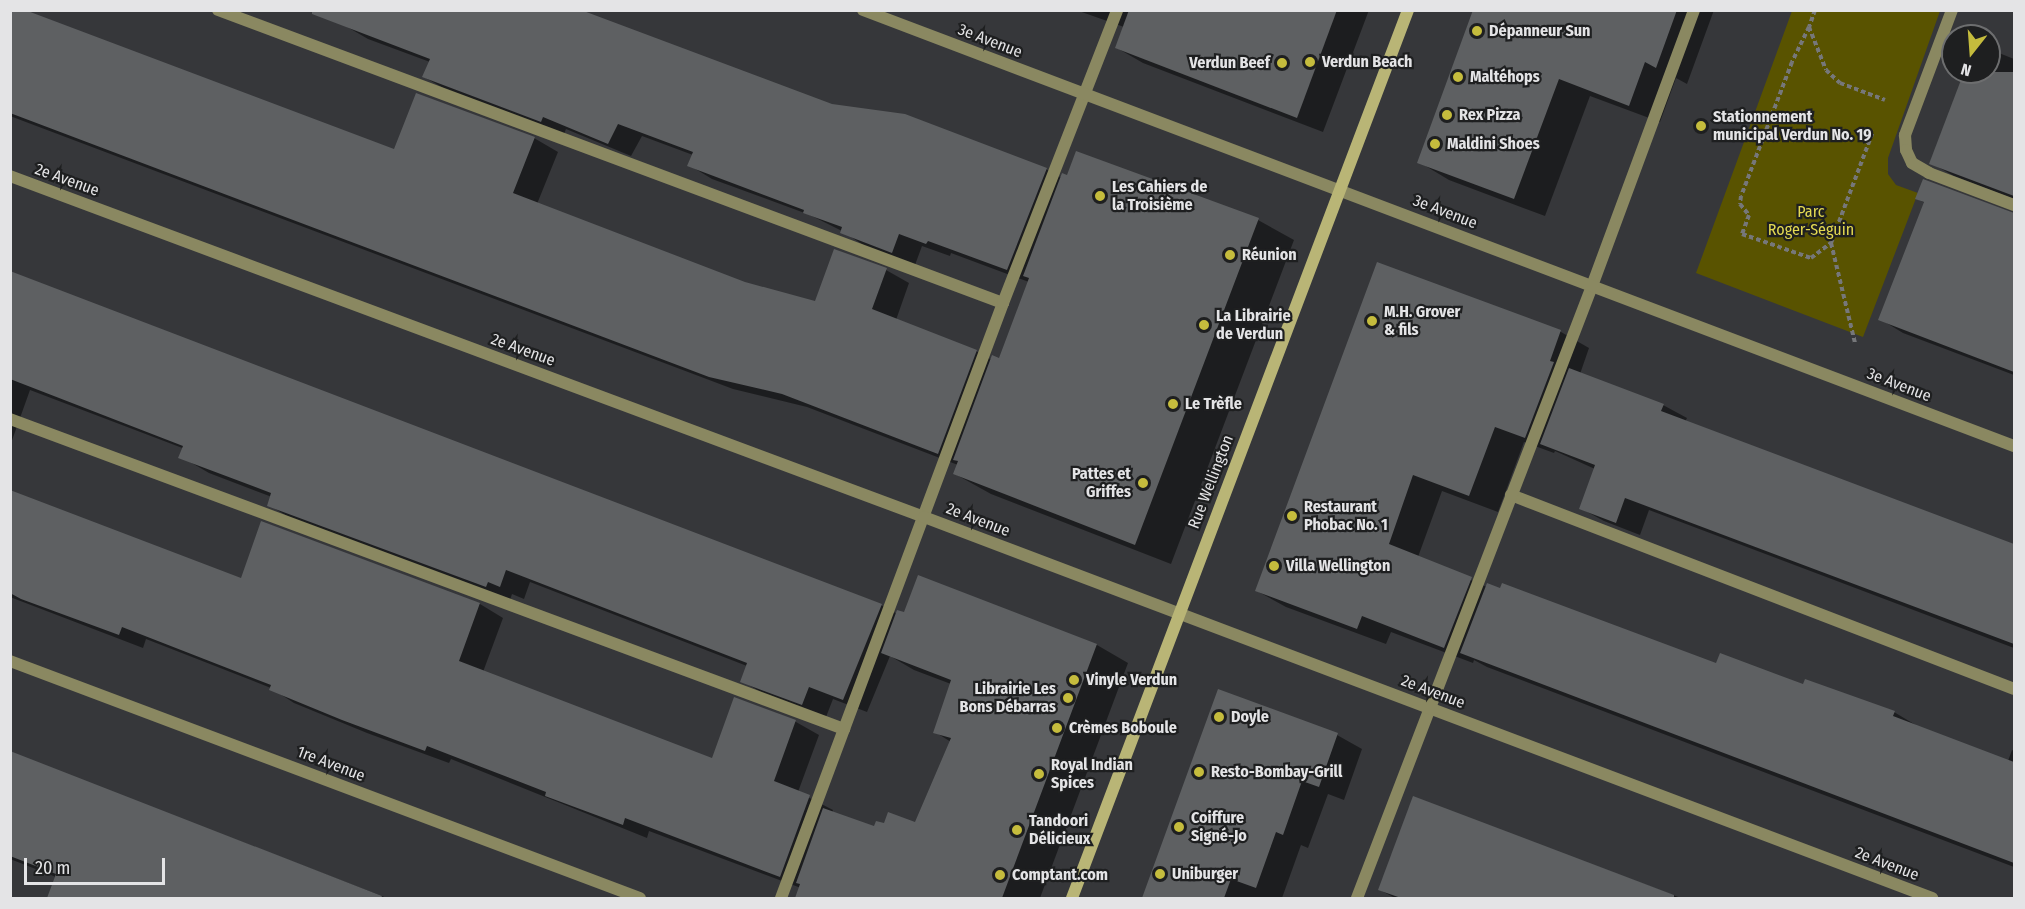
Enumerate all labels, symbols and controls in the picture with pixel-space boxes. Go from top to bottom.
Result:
street label: 3e Avenue [955,20,1025,62]
place label: Dépanneur Sun [1489,21,1591,41]
marker: Dépanneur Sun [1470,24,1484,38]
north arrow [1941,24,2001,84]
place label: Verdun Beach [1322,52,1412,72]
place label: Verdun Beef [1189,53,1270,73]
marker: Verdun Beach [1303,55,1317,69]
marker: Verdun Beef [1275,56,1289,70]
text: N [1959,59,1974,80]
place label: Maltéhops [1470,67,1540,87]
marker: Maltéhops [1451,70,1465,84]
place label: Rex Pizza [1459,105,1521,125]
place label: Stationnement municipal Verdun No. 19 [1713,107,1871,145]
marker: Rex Pizza [1440,108,1454,122]
marker: Stationnement municipal Verdun No. 19 [1694,119,1708,133]
place label: Maldini Shoes [1447,134,1540,154]
marker: Maldini Shoes [1428,137,1442,151]
street label: 2e Avenue [32,160,102,200]
place label: Les Cahiers de la Troisième [1112,177,1207,215]
marker: Les Cahiers de la Troisième [1093,189,1107,203]
street label: 3e Avenue [1410,191,1480,233]
park label: Parc Roger-Séguin [1768,202,1854,240]
place label: Réunion [1242,245,1297,265]
marker: Réunion [1223,248,1237,262]
place label: M.H. Grover & fils [1384,302,1460,340]
place label: La Librairie de Verdun [1216,306,1291,344]
marker: M.H. Grover & fils [1365,314,1379,328]
marker: La Librairie de Verdun [1197,318,1211,332]
street label: 2e Avenue [488,330,558,370]
street label: 3e Avenue [1864,364,1934,406]
place label: Le Trèfle [1185,394,1242,414]
marker: Le Trèfle [1166,397,1180,411]
street label: Rue Wellington [1184,432,1238,532]
place label: Pattes et Griffes [1072,464,1131,502]
marker: Pattes et Griffes [1136,476,1150,490]
place label: Restaurant Phobac No. 1 [1304,497,1388,535]
street label: 2e Avenue [944,499,1012,541]
marker: Restaurant Phobac No. 1 [1285,509,1299,523]
place label: Villa Wellington [1286,556,1390,576]
marker: Villa Wellington [1267,559,1281,573]
place label: Vinyle Verdun [1086,670,1177,690]
street label: 2e Avenue [1399,671,1467,713]
marker: Vinyle Verdun [1067,673,1081,687]
place label: Librairie Les Bons Débarras [960,679,1056,717]
marker: Librairie Les Bons Débarras [1061,691,1075,705]
place label: Doyle [1231,707,1269,727]
marker: Doyle [1212,710,1226,724]
place label: Crèmes Boboule [1069,718,1177,738]
marker: Crèmes Boboule [1050,721,1064,735]
street label: 1re Avenue [294,742,368,786]
place label: Royal Indian Spices [1051,755,1133,793]
place label: Resto-Bombay-Grill [1211,762,1342,782]
marker: Resto-Bombay-Grill [1192,765,1206,779]
marker: Royal Indian Spices [1032,767,1046,781]
place label: Coiffure Signé-Jo [1191,808,1247,846]
place label: Tandoori Délicieux [1029,811,1090,849]
marker: Coiffure Signé-Jo [1172,820,1186,834]
marker: Tandoori Délicieux [1010,823,1024,837]
street label: 2e Avenue [1853,843,1921,885]
scale bar [27,846,168,884]
text: 20 m [35,857,70,879]
place label: Uniburger [1172,864,1238,884]
place label: Comptant.com [1012,865,1108,885]
marker: Uniburger [1153,867,1167,881]
marker: Comptant.com [993,868,1007,882]

